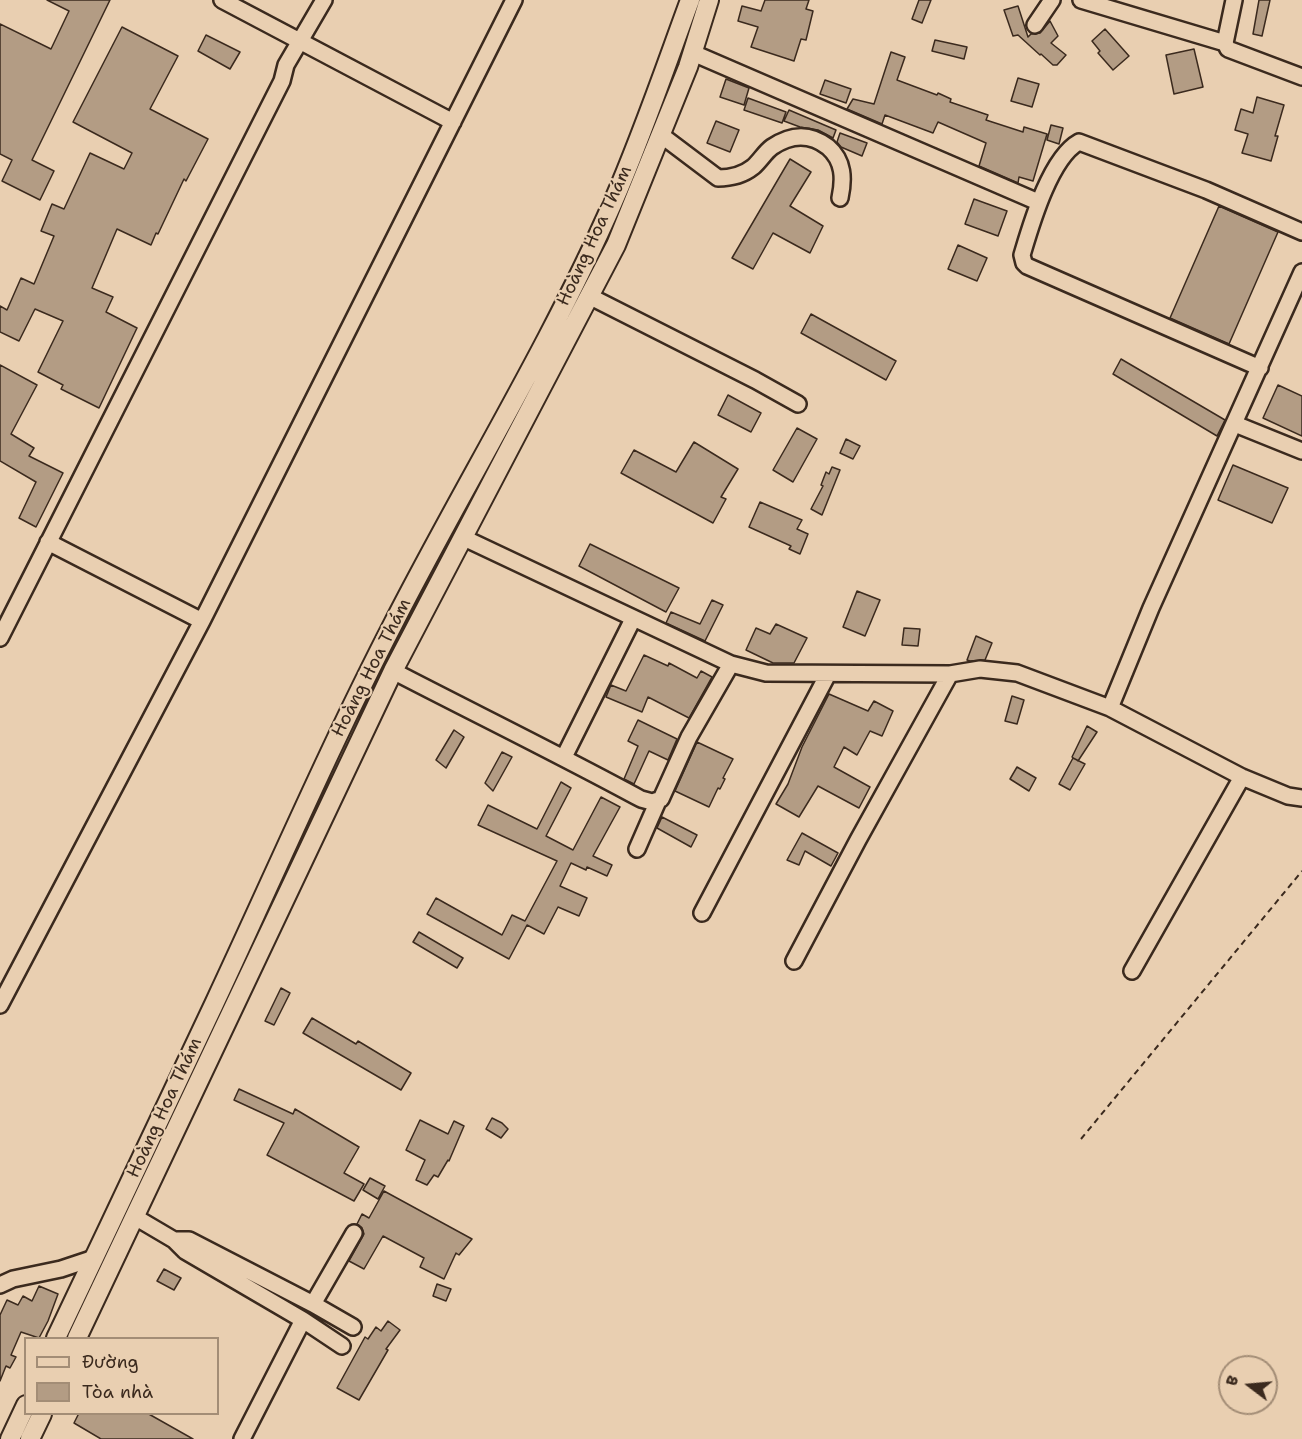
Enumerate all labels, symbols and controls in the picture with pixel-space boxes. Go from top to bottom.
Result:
street label: Hoàng Hoa Thám [553,162,637,310]
street label: Hoàng Hoa Thám [328,595,416,741]
street label: Hoàng Hoa Thám [123,1034,207,1182]
legend [24,1337,219,1415]
text: Đường [82,1350,139,1374]
north arrow [1218,1355,1278,1415]
text: B [1221,1373,1244,1388]
text: Tòa nhà [82,1380,153,1404]

